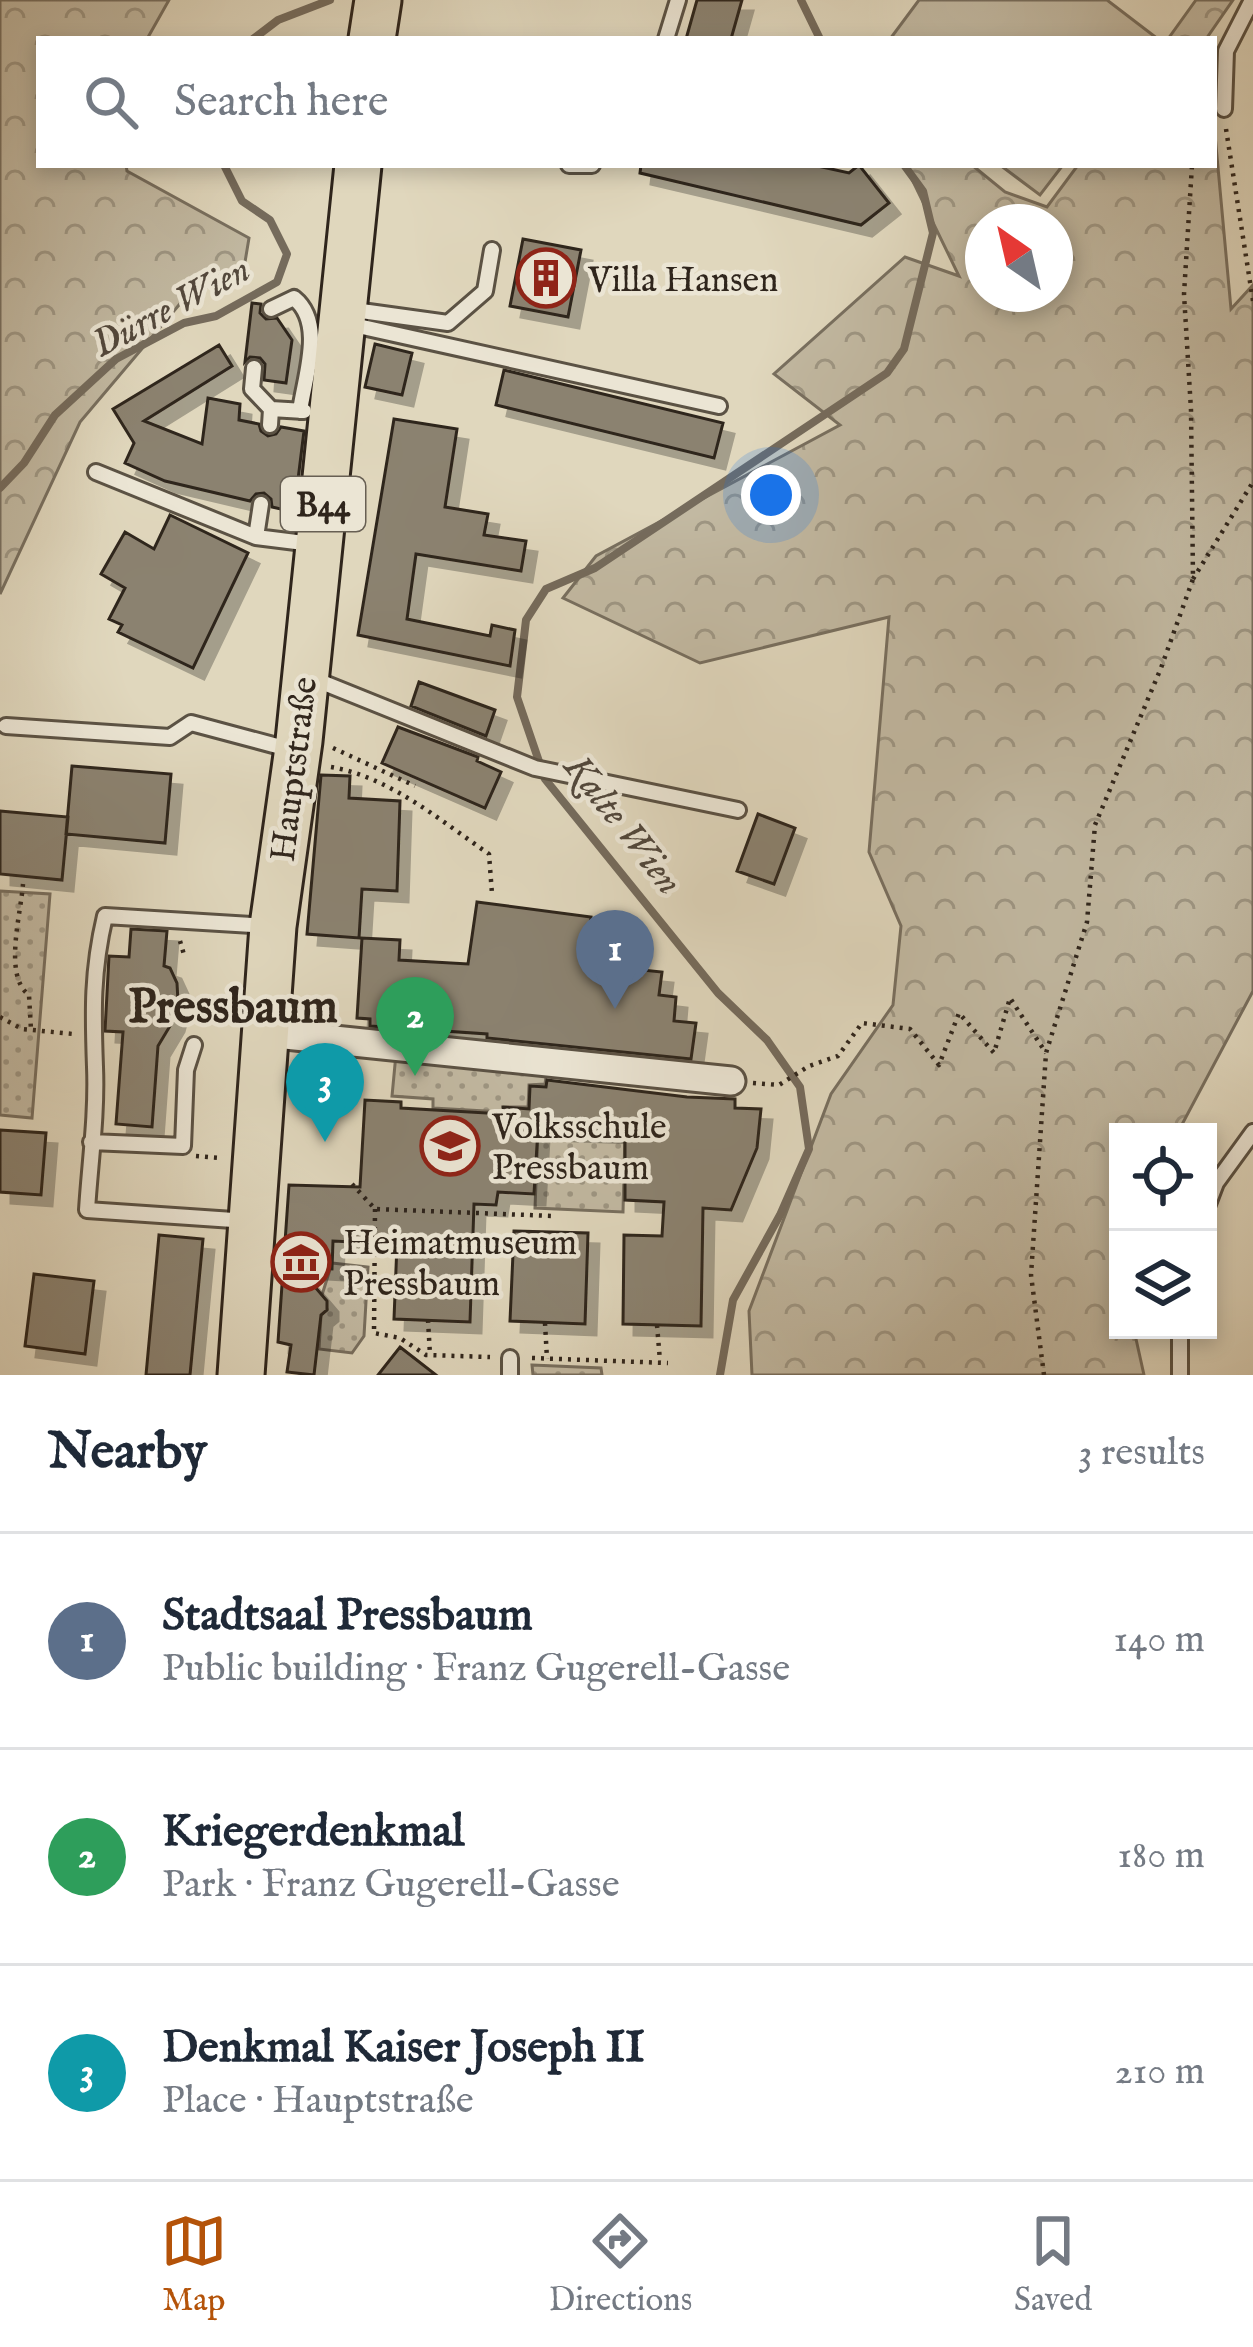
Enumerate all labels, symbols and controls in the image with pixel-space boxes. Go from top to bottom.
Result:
search box [36,36,1217,168]
icon: search [78,69,144,135]
text: Search here [174,74,388,131]
north arrow [965,204,1073,312]
water label: Dürre Wien [84,246,259,370]
building icon: Villa Hansen [515,247,577,309]
place label: Villa Hansen [587,258,778,304]
your location [741,465,801,525]
road number: B44 [281,477,365,531]
street label: Hauptstraße [261,674,329,864]
water label: Kalte Wien [551,743,692,905]
pin: 1 [576,910,654,1009]
pin: 2 [376,977,454,1076]
district label: Pressbaum [128,979,338,1039]
pin: 3 [286,1043,364,1142]
place label: Volksschule Pressbaum [491,1105,667,1192]
school or university icon: Volksschule Pressbaum [419,1115,481,1177]
map controls [1109,1123,1217,1339]
button: locate [1109,1123,1217,1231]
place label: Heimatmuseum Pressbaum [343,1221,577,1308]
museum icon: Heimatmuseum Pressbaum [270,1231,332,1293]
button: layers [1109,1231,1217,1339]
text: Nearby [48,1421,207,1486]
text: 3 results [1078,1429,1205,1478]
text: Stadtsaal Pressbaum [162,1588,533,1645]
text: 1 [80,1616,94,1665]
text: 140 m [1114,1616,1205,1665]
text: Public building · Franz Gugerell-Gasse [162,1645,790,1694]
text: Kriegerdenkmal [162,1804,464,1861]
text: 2 [78,1832,96,1881]
text: 180 m [1117,1832,1205,1881]
text: Park · Franz Gugerell-Gasse [162,1861,620,1910]
text: Denkmal Kaiser Joseph II [162,2020,645,2077]
text: 3 [80,2048,94,2097]
text: 210 m [1115,2048,1205,2097]
text: Place · Hauptstraße [162,2077,474,2126]
tab: Map [161,2208,227,2322]
tab: Directions [549,2208,692,2322]
tab: Saved [1014,2208,1092,2322]

